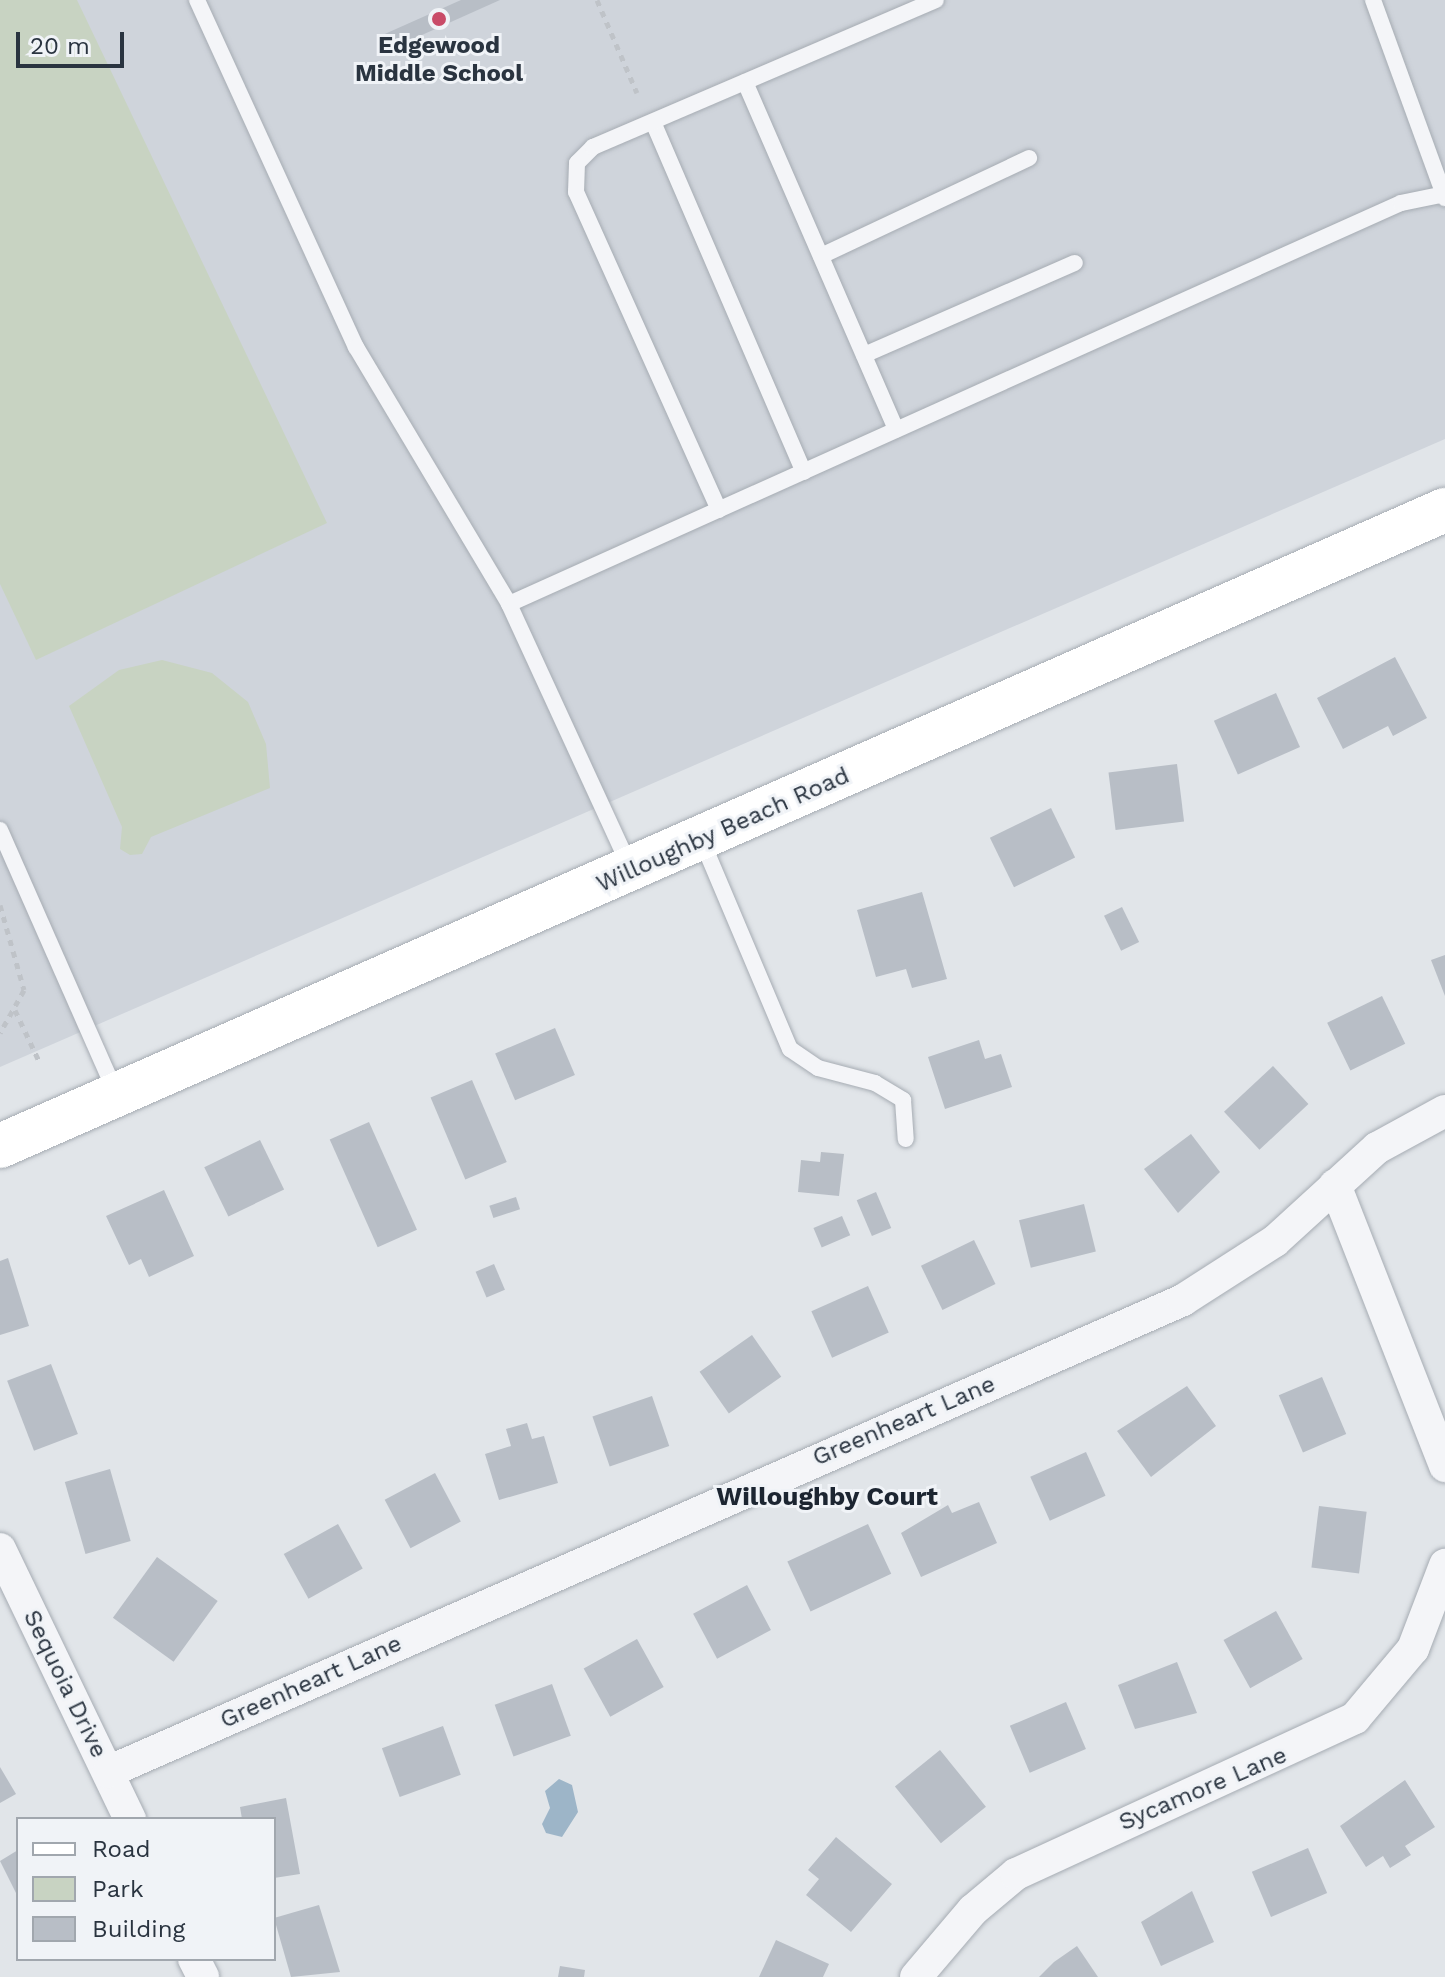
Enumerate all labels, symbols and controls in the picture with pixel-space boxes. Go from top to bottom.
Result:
marker: Edgewood Middle School [430,10,448,28]
scale bar [20,16,128,66]
text: 20 m [30,32,90,60]
place label: Edgewood Middle School [355,32,523,88]
street label: Willoughby Beach Road [592,761,854,899]
street label: Greenheart Lane [808,1370,1000,1472]
district label: Willoughby Court [716,1481,938,1513]
street label: Sequoia Drive [17,1605,113,1763]
street label: Greenheart Lane [216,1629,406,1735]
street label: Sycamore Lane [1115,1741,1291,1837]
legend [16,1817,276,1961]
text: Road [92,1835,151,1863]
text: Park [92,1875,144,1903]
text: Building [92,1915,185,1943]

